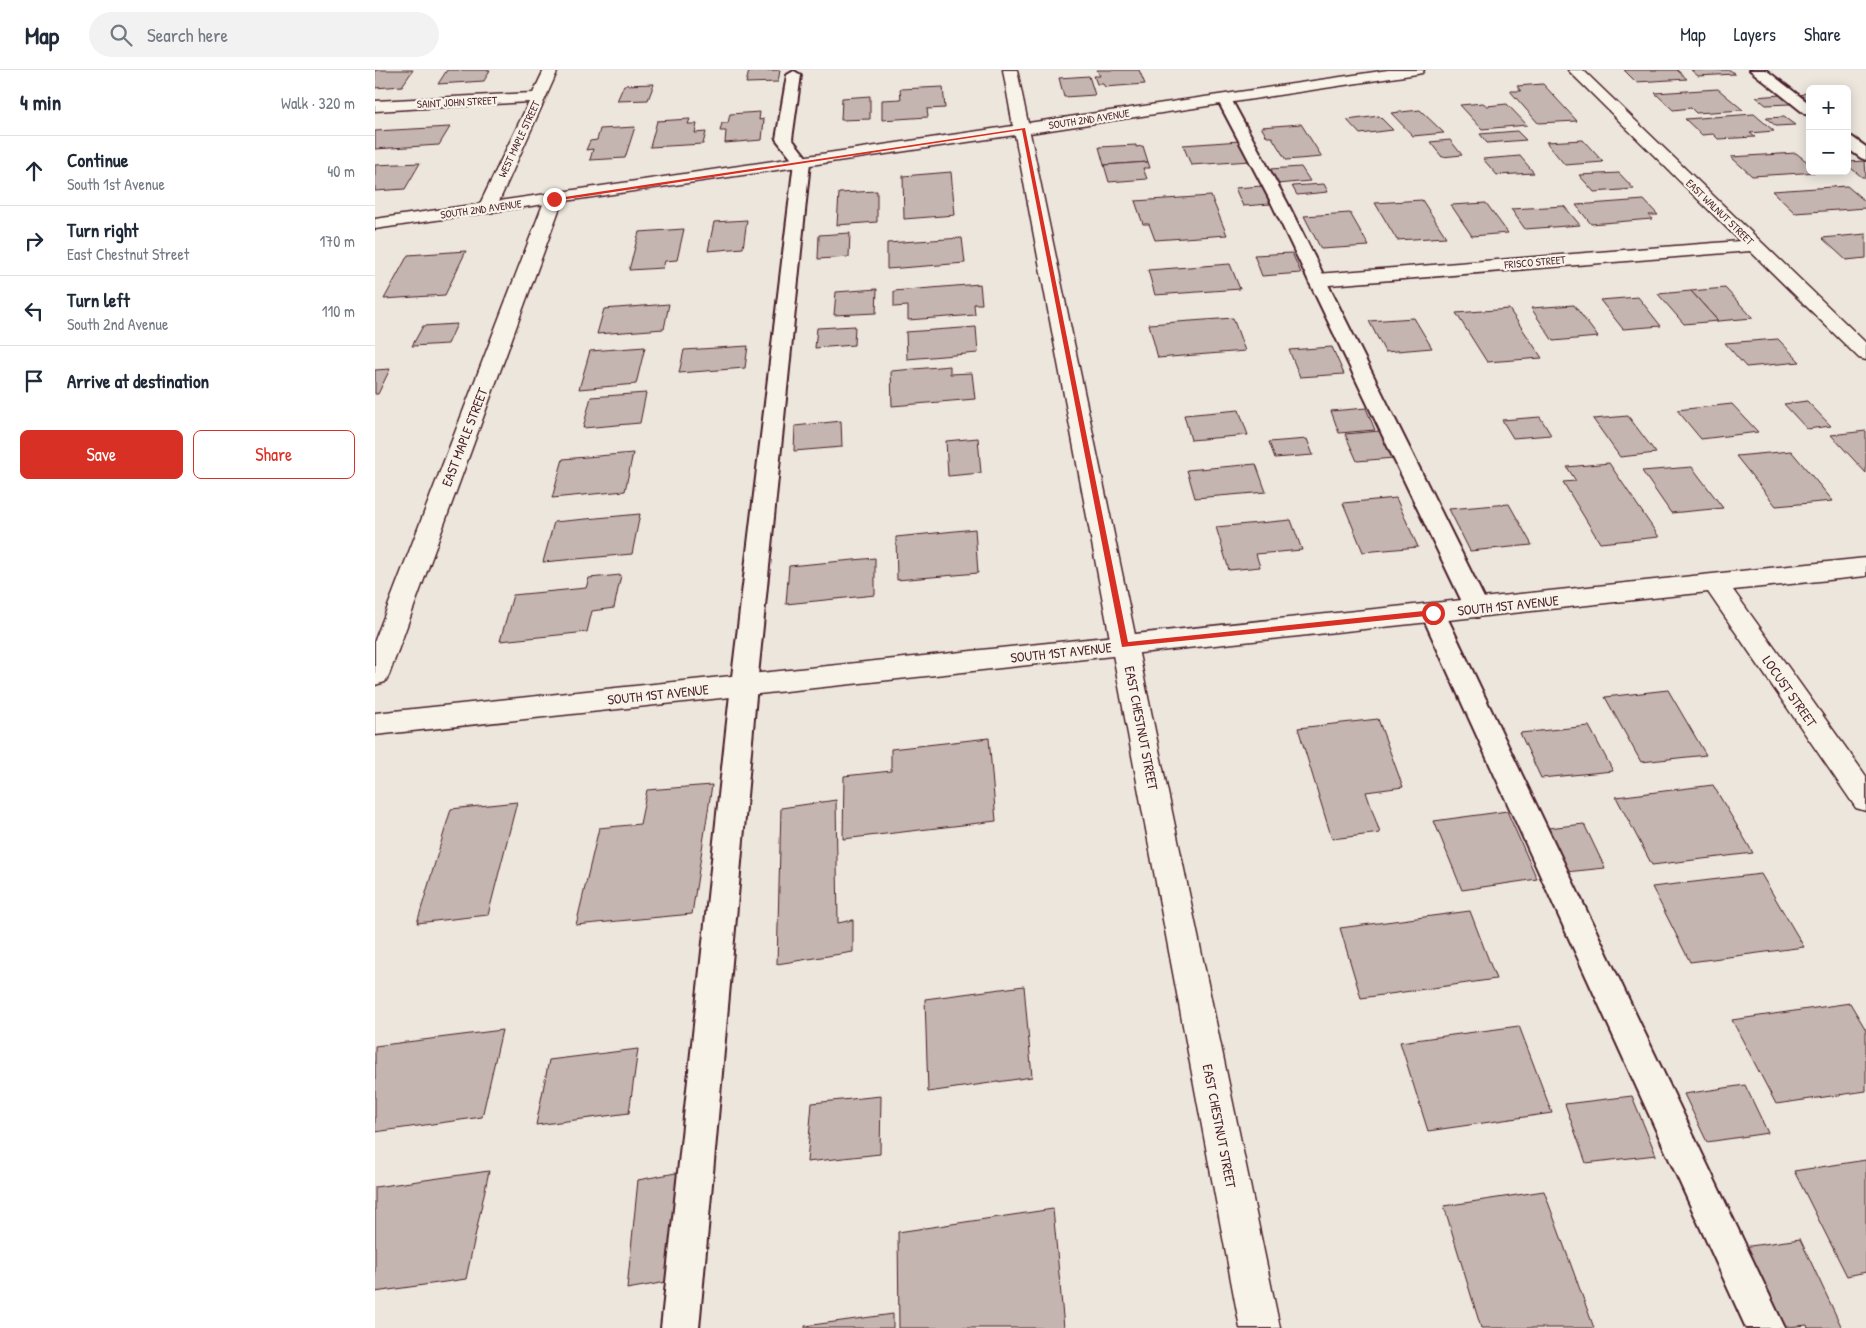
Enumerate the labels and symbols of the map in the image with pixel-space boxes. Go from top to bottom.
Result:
street label: SAINT JOHN STREET [417,93,498,111]
street label: WEST MAPLE STREET [495,98,543,180]
street label: SOUTH 2ND AVENUE [1047,106,1131,132]
street label: EAST WALNUT STREET [1683,176,1757,248]
route end [543,188,566,211]
street label: SOUTH 2ND AVENUE [439,196,523,222]
street label: FRISCO STREET [1503,252,1567,272]
street label: EAST MAPLE STREET [436,385,492,489]
street label: SOUTH 1ST AVENUE [1456,590,1560,620]
route start [1422,602,1445,625]
street label: SOUTH 1ST AVENUE [1009,637,1113,667]
street label: LOCUST STREET [1758,652,1822,731]
street label: EAST CHESTNUT STREET [1121,664,1163,792]
street label: SOUTH 1ST AVENUE [606,679,710,709]
street label: EAST CHESTNUT STREET [1199,1062,1241,1190]

